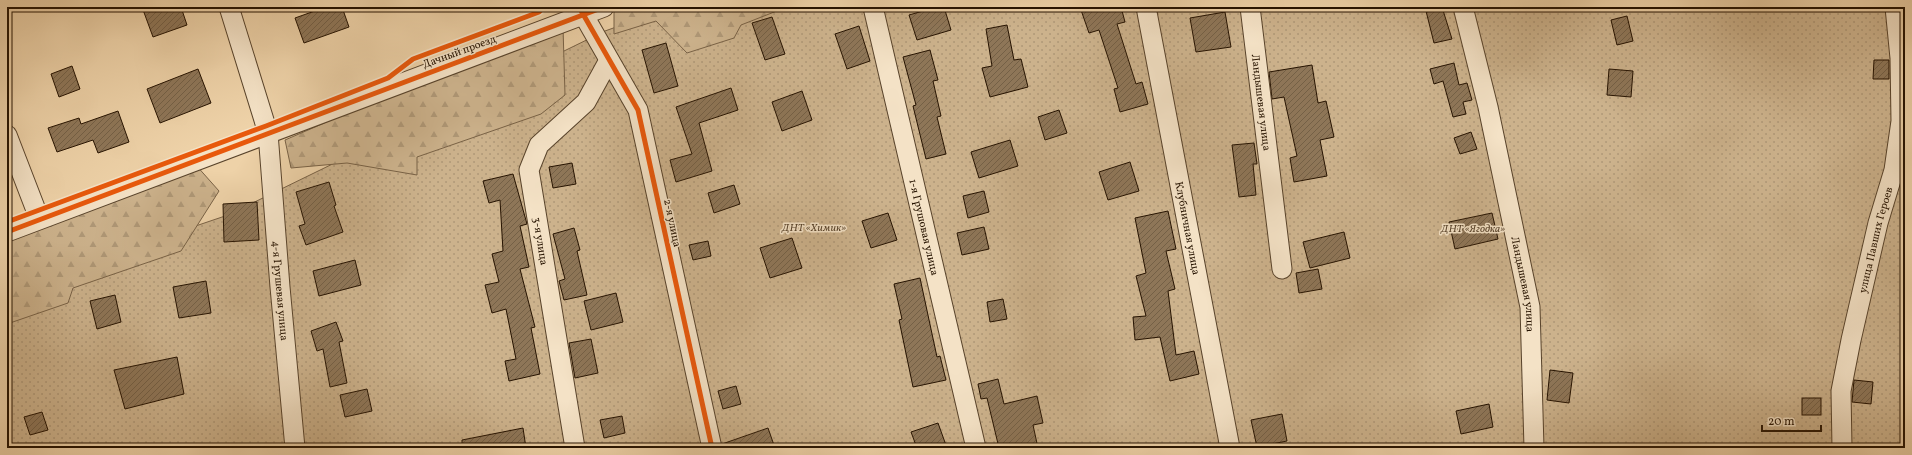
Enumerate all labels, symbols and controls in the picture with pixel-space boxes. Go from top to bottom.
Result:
street label: Дачный проезд [421,32,499,73]
street label: Ландышевая улица [1247,53,1274,152]
street label: 1-я Грушовая улица [904,178,942,278]
street label: Клубничная улица [1170,180,1203,277]
street label: улица Павших Героев [1856,185,1898,295]
street label: 2-я улица [659,198,684,249]
street label: 3-я улица [528,216,551,267]
park label: ДНТ «Химик» [781,221,846,236]
park label: ДНТ «Ягодка» [1440,222,1505,237]
street label: Ландышевая улица [1506,235,1537,333]
street label: 4-я Грушевая улица [267,240,291,342]
scale bar [1762,407,1821,433]
text: 20 m [1768,414,1795,430]

